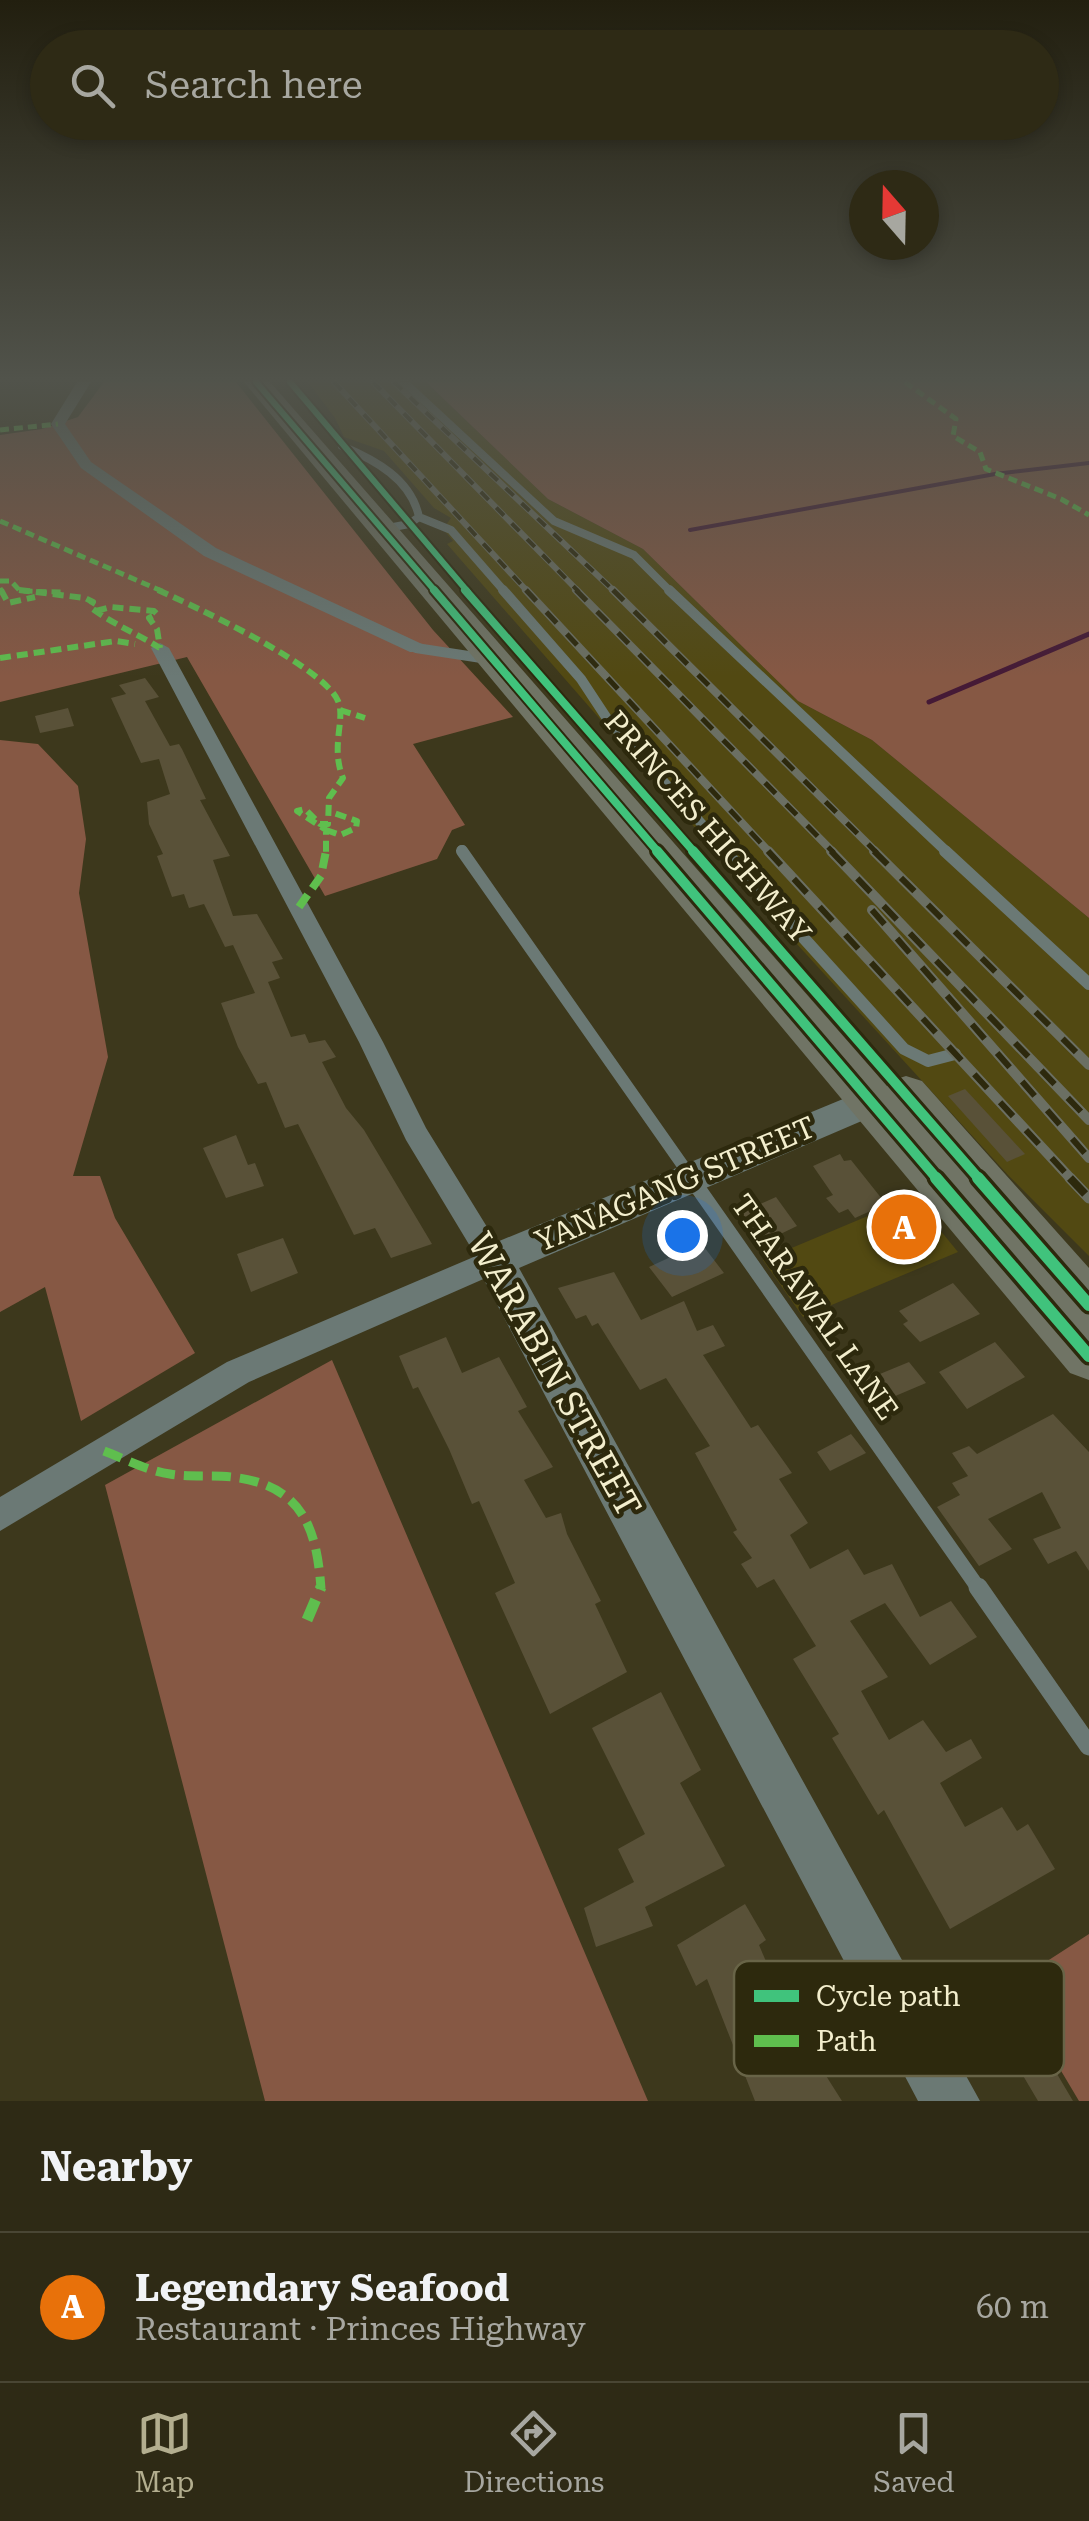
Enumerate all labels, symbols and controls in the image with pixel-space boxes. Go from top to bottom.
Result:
search box [30,30,1059,140]
icon: search [65,58,120,113]
text: Search here [145,63,363,107]
north arrow [849,170,939,260]
street label: PRINCES HIGHWAY [598,704,819,951]
street label: YANAGANG STREET [530,1109,820,1259]
street label: THARAWAL LANE [724,1188,906,1426]
pin: A [872,1190,936,1264]
your location [657,1210,708,1261]
street label: WARABIN STREET [459,1226,649,1524]
legend [734,1961,1064,2076]
text: Cycle path [816,1980,961,2013]
text: Path [816,2025,877,2058]
text: Nearby [40,2142,192,2191]
text: Legendary Seafood [135,2266,509,2310]
text: A [61,2288,84,2326]
text: 60 m [976,2288,1049,2326]
text: Restaurant · Princes Highway [135,2310,586,2348]
tab: Map [135,2406,194,2499]
tab: Directions [463,2406,604,2499]
tab: Saved [873,2406,955,2499]

